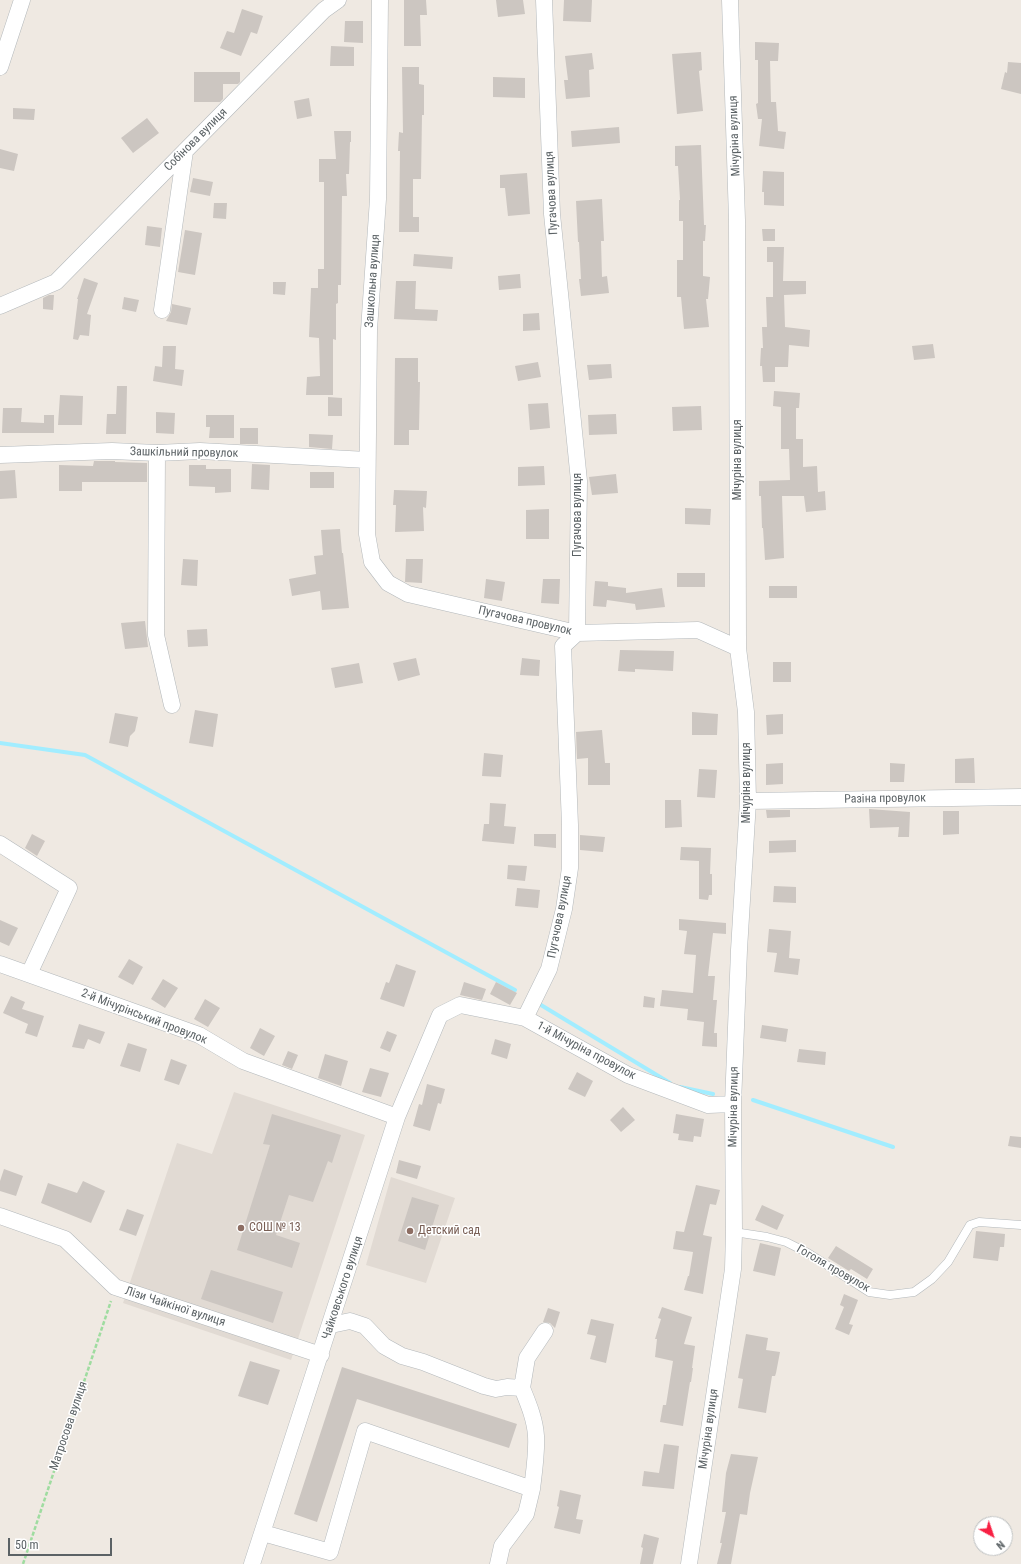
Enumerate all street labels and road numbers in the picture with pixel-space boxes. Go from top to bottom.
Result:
street label: Мічуріна вулиця [726,95,744,177]
street label: Собінова вулиця [161,105,231,175]
street label: Пугачова вулиця [543,151,561,235]
street label: Зашкольна вулиця [363,234,383,328]
street label: Мічуріна вулиця [731,420,745,500]
street label: Зашкільний провулок [130,445,238,461]
street label: Пугачова вулиця [571,473,585,557]
street label: Пугачова провулок [477,603,573,639]
street label: Мічуріна вулиця [740,743,754,823]
street label: Разіна провулок [844,791,926,807]
street label: Пугачова вулиця [545,874,575,960]
street label: 2-й Мічурінський провулок [79,986,209,1048]
street label: 1-й Мічуріна провулок [534,1019,638,1083]
street label: Мічуріна вулиця [726,1066,742,1148]
street label: Чайковського вулиця [319,1234,367,1342]
street label: Гоголя провулок [794,1242,872,1296]
street label: Лізи Чайкіної вулиця [123,1284,227,1330]
street label: Матросова вулиця [47,1380,91,1472]
street label: Мічуріна вулиця [696,1388,722,1470]

